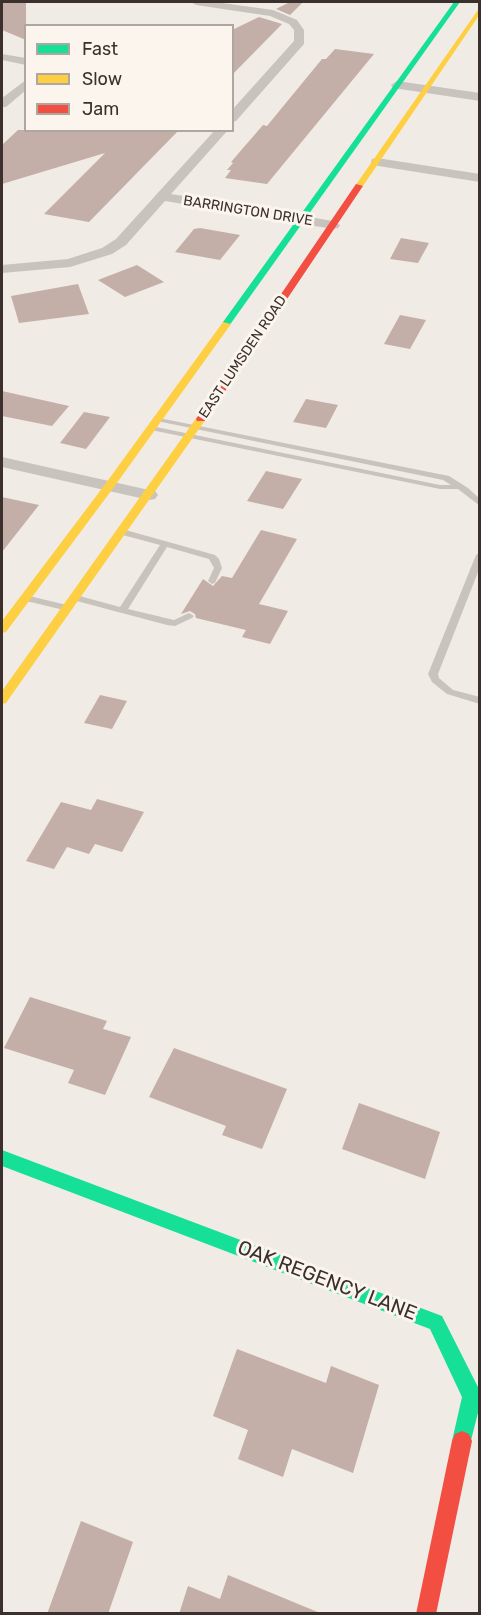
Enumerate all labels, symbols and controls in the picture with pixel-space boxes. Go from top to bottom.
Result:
legend [24,24,234,132]
text: Fast [82,38,118,60]
text: Slow [82,68,122,90]
text: Jam [82,98,119,120]
street label: BARRINGTON DRIVE [182,192,314,230]
street label: EAST LUMSDEN ROAD [196,293,290,421]
street label: OAK REGENCY LANE [234,1236,420,1326]

